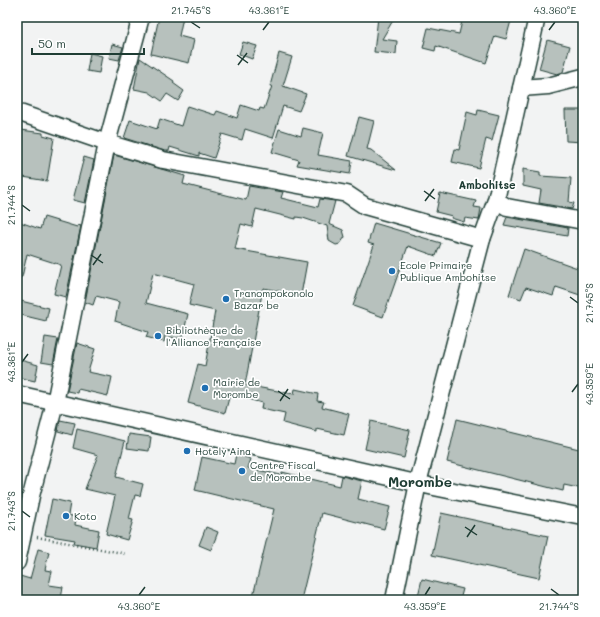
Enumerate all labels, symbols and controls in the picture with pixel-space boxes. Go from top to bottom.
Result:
text: 21.745°S [171,3,211,17]
text: 43.361°E [249,3,290,17]
text: 43.360°E [534,3,576,17]
scale bar [32,30,144,56]
text: 50 m [38,35,66,51]
district label: Ambohitse [458,177,516,192]
text: 21.744°S [4,185,18,225]
place label: Ecole Primaire Publique Ambohitse [400,258,496,284]
marker: Ecole Primaire Publique Ambohitse [387,266,397,276]
text: 21.745°S [582,283,596,323]
place label: Tranompokonolo Bazar be [234,286,314,312]
marker: Tranompokonolo Bazar be [221,294,231,304]
place label: Bibliothèque de l'Alliance Française [166,323,261,349]
marker: Bibliothèque de l'Alliance Française [153,331,163,341]
text: 43.361°E [4,341,18,382]
text: 43.359°E [582,363,596,405]
place label: Mairie de Morombe [213,375,260,401]
marker: Mairie de Morombe [200,383,210,393]
place label: Hotely Aina [195,444,251,458]
marker: Hotely Aina [182,446,192,456]
place label: Centre Fiscal de Morombe [250,458,316,484]
marker: Centre Fiscal de Morombe [237,466,247,476]
district label: Morombe [388,472,452,491]
text: 21.743°S [4,491,18,531]
place label: Koto [74,509,96,523]
marker: Koto [61,511,71,521]
text: 43.360°E [118,599,160,613]
text: 43.359°E [404,599,446,613]
text: 21.744°S [539,599,579,613]

